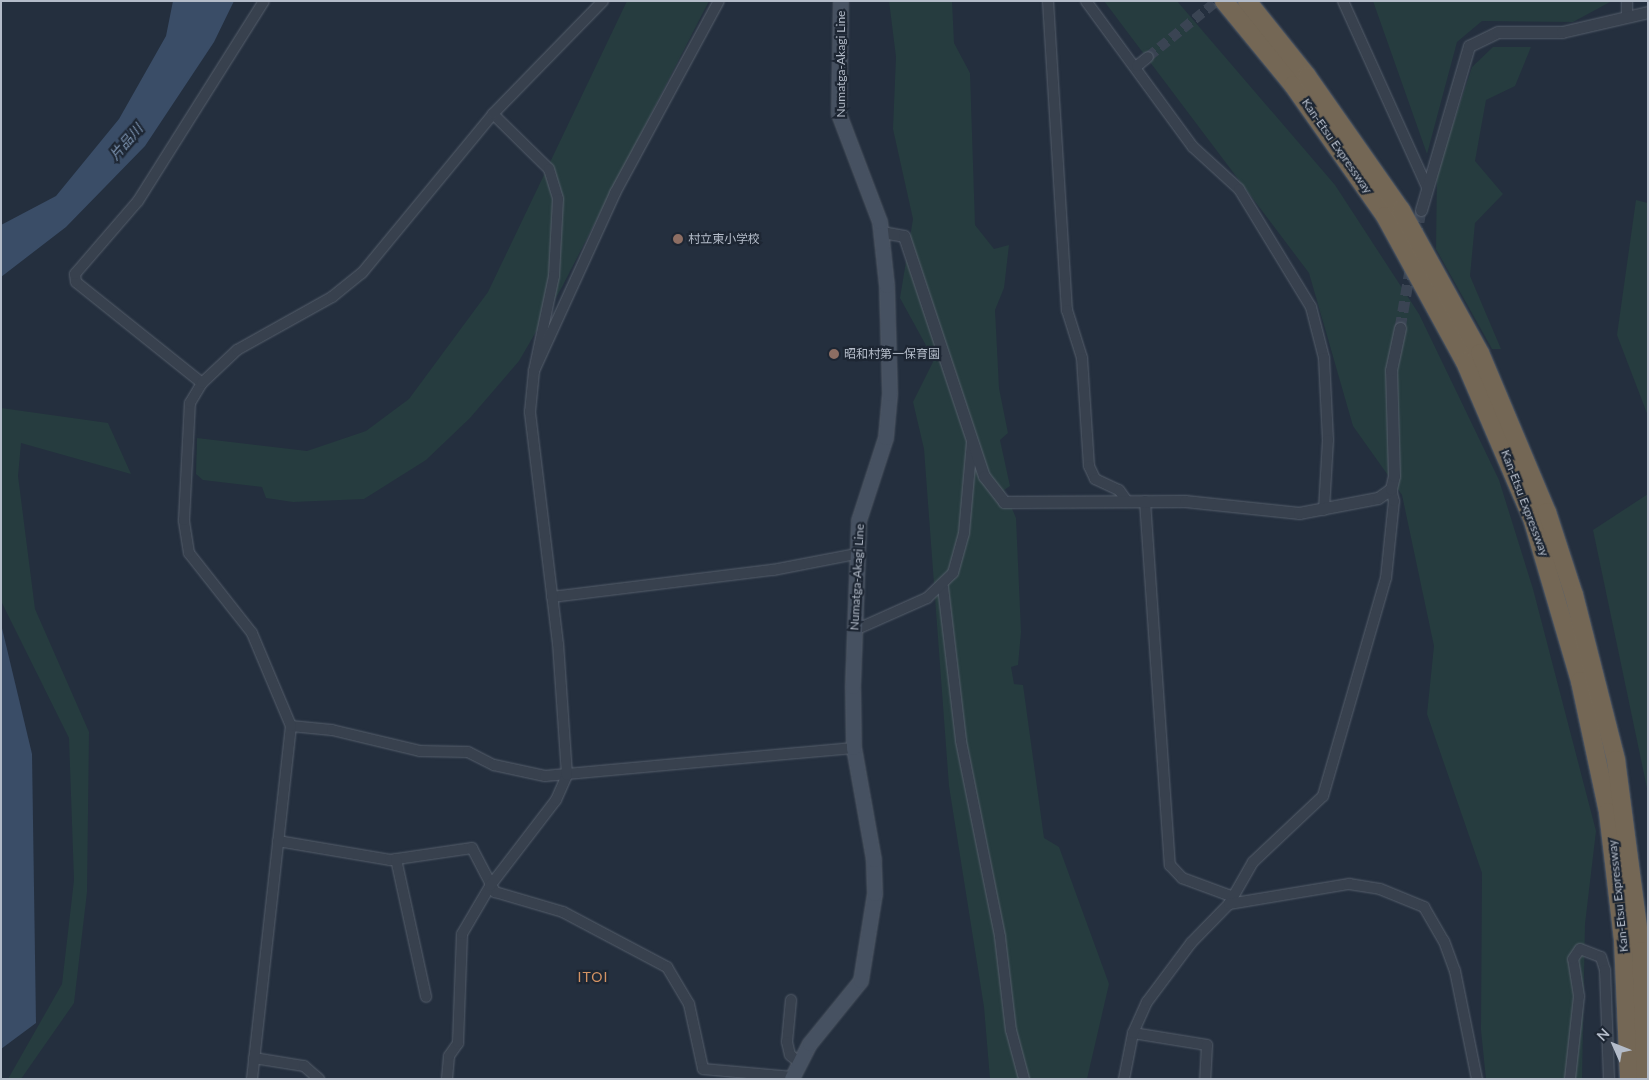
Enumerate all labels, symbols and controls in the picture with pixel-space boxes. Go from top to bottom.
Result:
street label: Numatga-Akagi Line [834,11,848,117]
street label: Kan-Etsu Expressway [1299,96,1375,196]
water label: 片品川 [106,121,146,163]
place label: 村立東小学校 [688,232,760,246]
marker: 村立東小学校 [672,233,684,245]
place label: 昭和村第一保育園 [844,347,940,361]
marker: 昭和村第一保育園 [828,348,840,360]
street label: Kan-Etsu Expressway [1498,448,1552,558]
street label: Numatga-Akagi Line [847,523,867,631]
street label: Kan-Etsu Expressway [1605,839,1631,953]
district label: ITOI [577,969,609,985]
north arrow [1589,1020,1639,1070]
text: N [1593,1024,1613,1044]

